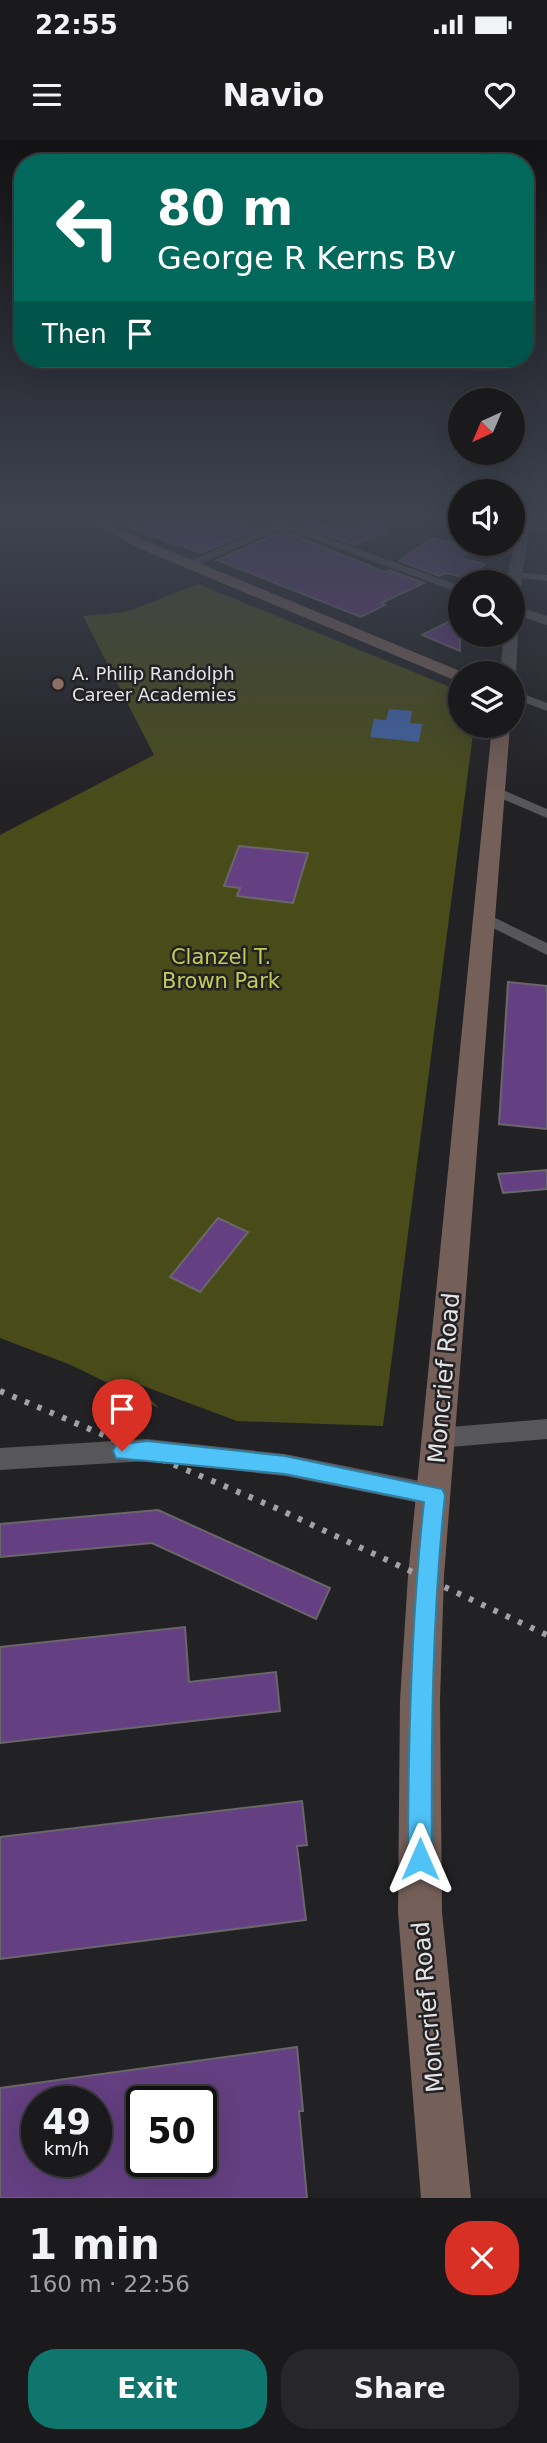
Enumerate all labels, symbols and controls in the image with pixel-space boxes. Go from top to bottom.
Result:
text: 22:55 [35,10,118,40]
icon: menu [28,76,66,114]
text: Navio [222,76,325,114]
icon: heart [481,76,519,114]
text: 80 m [157,180,293,237]
icon: left [42,182,133,273]
text: George R Kerns Bv [157,239,456,277]
icon: arrive [121,315,159,353]
text: Then [42,319,107,349]
north arrow [448,388,525,466]
map controls [448,388,525,738]
button: sound [448,479,525,556]
button: search [448,570,525,647]
button: layers [448,661,525,738]
place label: A. Philip Randolph Career Academies [72,663,236,705]
marker: A. Philip Randolph Career Academies [50,676,66,692]
park label: Clanzel T. Brown Park [162,945,281,993]
street label: Moncrief Road [423,1291,465,1465]
pin [92,1379,152,1451]
icon: arrive [103,1390,141,1428]
position arrow [383,1822,457,1896]
street label: Moncrief Road [407,1920,449,2094]
speed limit sign: 50 [126,2086,217,2177]
text: 49 [42,2102,91,2142]
text: km/h [44,2138,89,2159]
text: 1 min [28,2220,160,2269]
button: close [445,2221,519,2295]
text: 160 m · 22:56 [28,2271,190,2297]
button: Exit [28,2349,267,2429]
button: Share [281,2349,519,2429]

